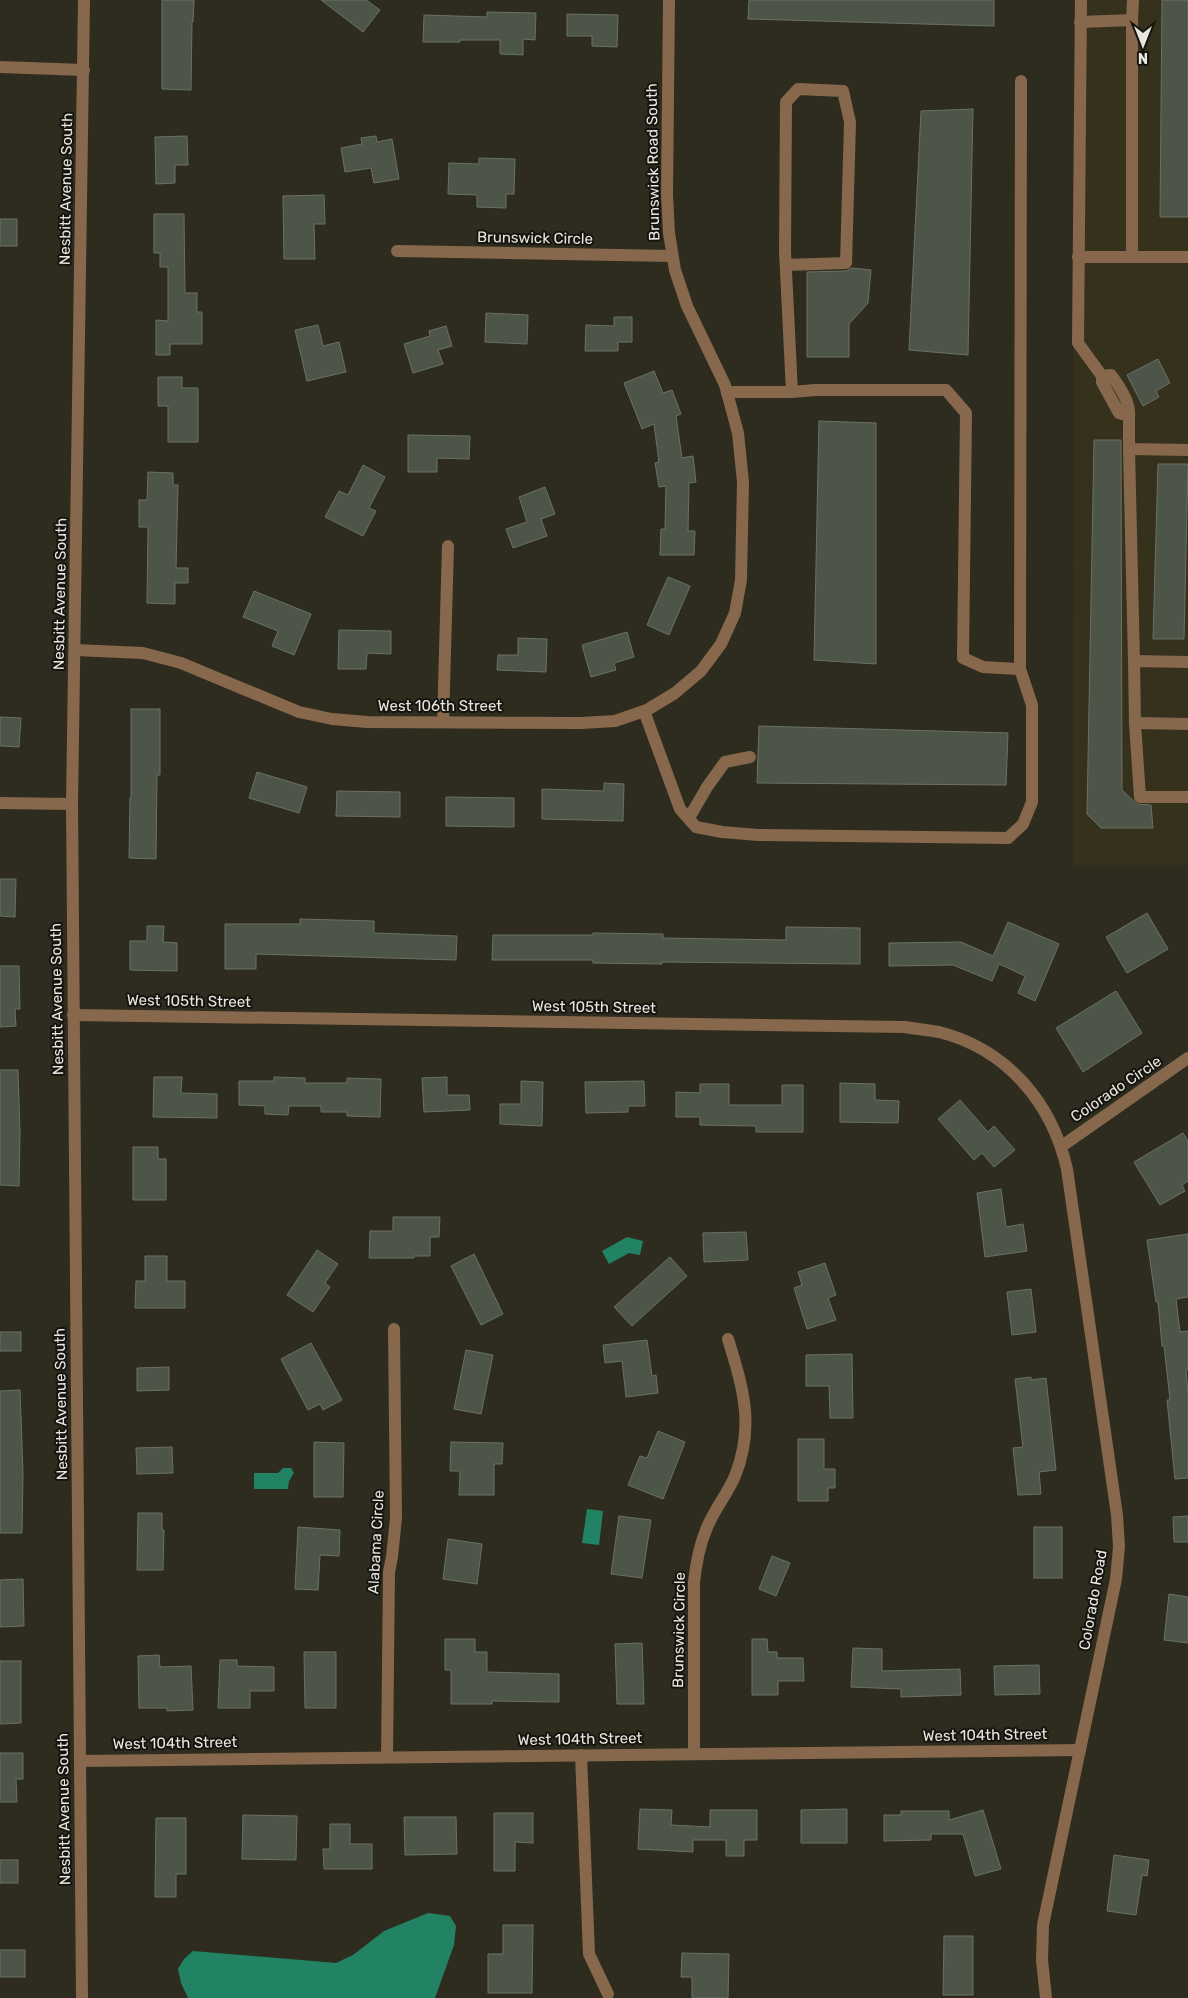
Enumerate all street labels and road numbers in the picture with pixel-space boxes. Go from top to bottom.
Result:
street label: Brunswick Road South [643,83,663,241]
street label: Nesbitt Avenue South [56,113,76,265]
street label: Brunswick Circle [477,228,593,248]
street label: Nesbitt Avenue South [50,518,70,670]
street label: West 106th Street [378,697,502,715]
street label: Nesbitt Avenue South [47,923,67,1075]
street label: West 105th Street [127,991,251,1011]
street label: West 105th Street [532,997,656,1017]
street label: Colorado Circle [1067,1052,1165,1126]
street label: Nesbitt Avenue South [51,1328,71,1480]
street label: Alabama Circle [364,1490,388,1594]
street label: Colorado Road [1075,1548,1111,1652]
street label: Brunswick Circle [669,1572,689,1688]
street label: West 104th Street [923,1725,1048,1745]
street label: West 104th Street [518,1729,643,1749]
street label: Nesbitt Avenue South [54,1733,74,1885]
street label: West 104th Street [113,1733,238,1753]

